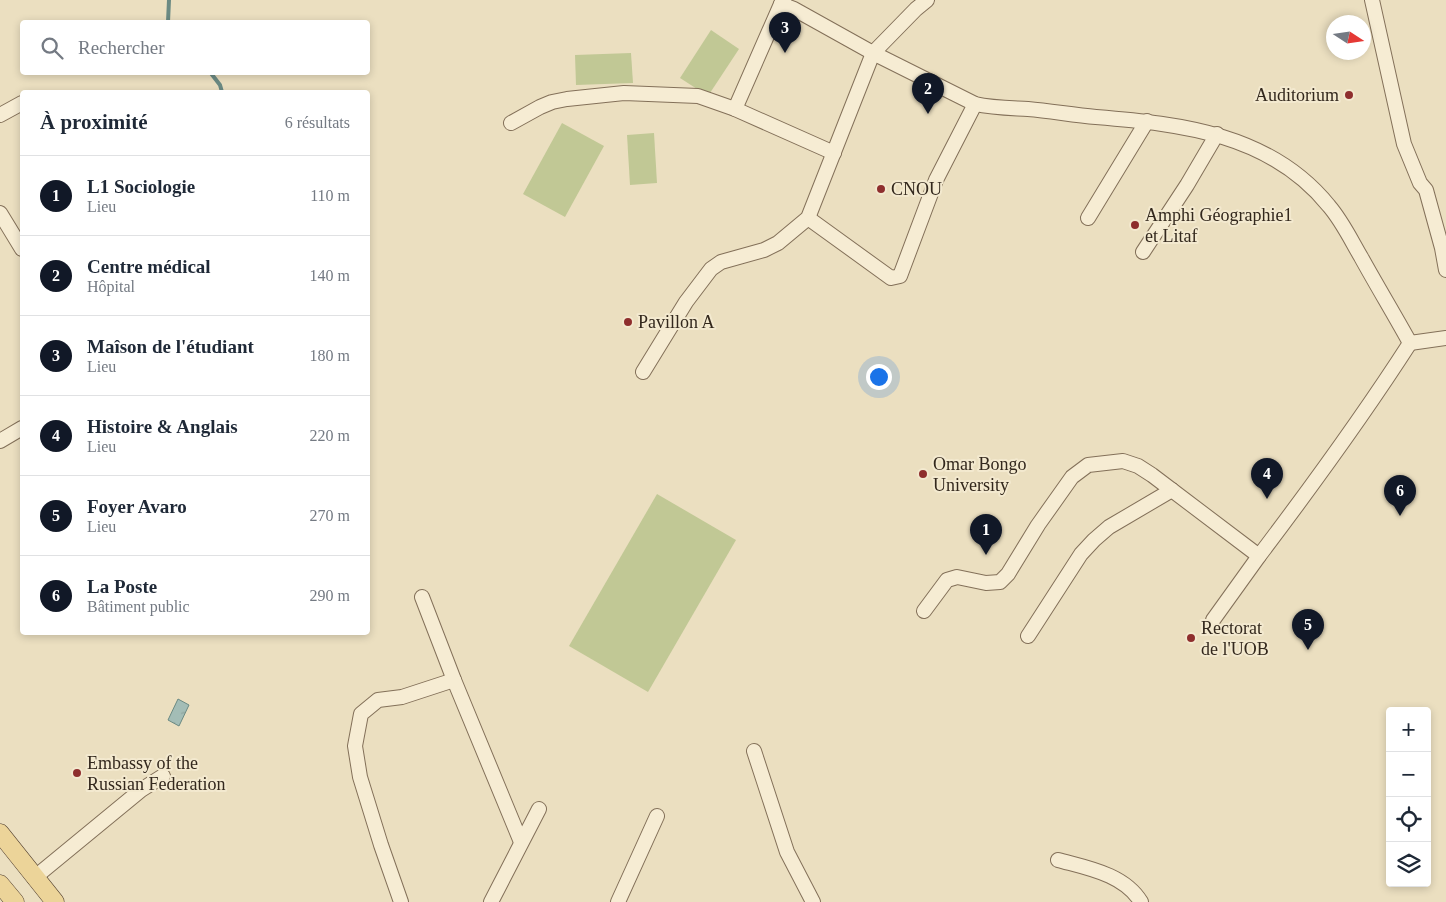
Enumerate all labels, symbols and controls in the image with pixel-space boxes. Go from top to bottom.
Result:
pin: 3 [769,12,801,53]
north arrow [1326,15,1371,60]
search box [20,20,370,75]
icon: search [38,34,66,62]
text: Rechercher [78,37,165,58]
pin: 2 [912,73,944,114]
place label: Auditorium [1255,85,1339,105]
marker: Auditorium [1343,89,1355,101]
text: À proximité [40,110,148,134]
text: 6 résultats [285,114,350,131]
text: L1 Sociologie [87,176,195,197]
place label: CNOU [891,179,942,199]
marker: CNOU [875,183,887,195]
text: 1 [52,187,60,204]
text: 110 m [310,187,350,204]
text: Lieu [87,198,116,215]
place label: Amphi Géographie1 et Litaf [1145,205,1292,246]
marker: Amphi Géographie1 et Litaf [1129,219,1141,231]
text: Centre médical [87,256,211,277]
text: 2 [52,267,60,284]
text: 140 m [310,267,350,284]
text: Hôpital [87,278,135,295]
place label: Pavillon A [638,312,715,332]
marker: Pavillon A [622,316,634,328]
text: Maîson de l'étudiant [87,336,254,357]
text: 3 [52,347,60,364]
text: 180 m [310,347,350,364]
text: Lieu [87,358,116,375]
your location [866,364,892,390]
text: Histoire & Anglais [87,416,238,437]
text: 4 [52,427,60,444]
text: 220 m [310,427,350,444]
text: Lieu [87,438,116,455]
place label: Omar Bongo University [933,454,1027,495]
pin: 4 [1251,458,1283,499]
marker: Omar Bongo University [917,468,929,480]
pin: 6 [1384,475,1416,516]
text: Foyer Avaro [87,496,187,517]
text: 5 [52,507,60,524]
text: 270 m [310,507,350,524]
pin: 1 [970,514,1002,555]
text: Lieu [87,518,116,535]
text: La Poste [87,576,157,597]
text: 6 [52,587,60,604]
text: 290 m [310,587,350,604]
text: Bâtiment public [87,598,190,615]
pin: 5 [1292,609,1324,650]
place label: Rectorat de l'UOB [1201,618,1269,659]
marker: Rectorat de l'UOB [1185,632,1197,644]
map controls [1386,707,1431,887]
button: + [1386,707,1431,752]
button: − [1386,752,1431,797]
place label: Embassy of the Russian Federation [87,753,225,794]
marker: Embassy of the Russian Federation [71,767,83,779]
button: locate [1386,797,1431,842]
button: layers [1386,842,1431,887]

